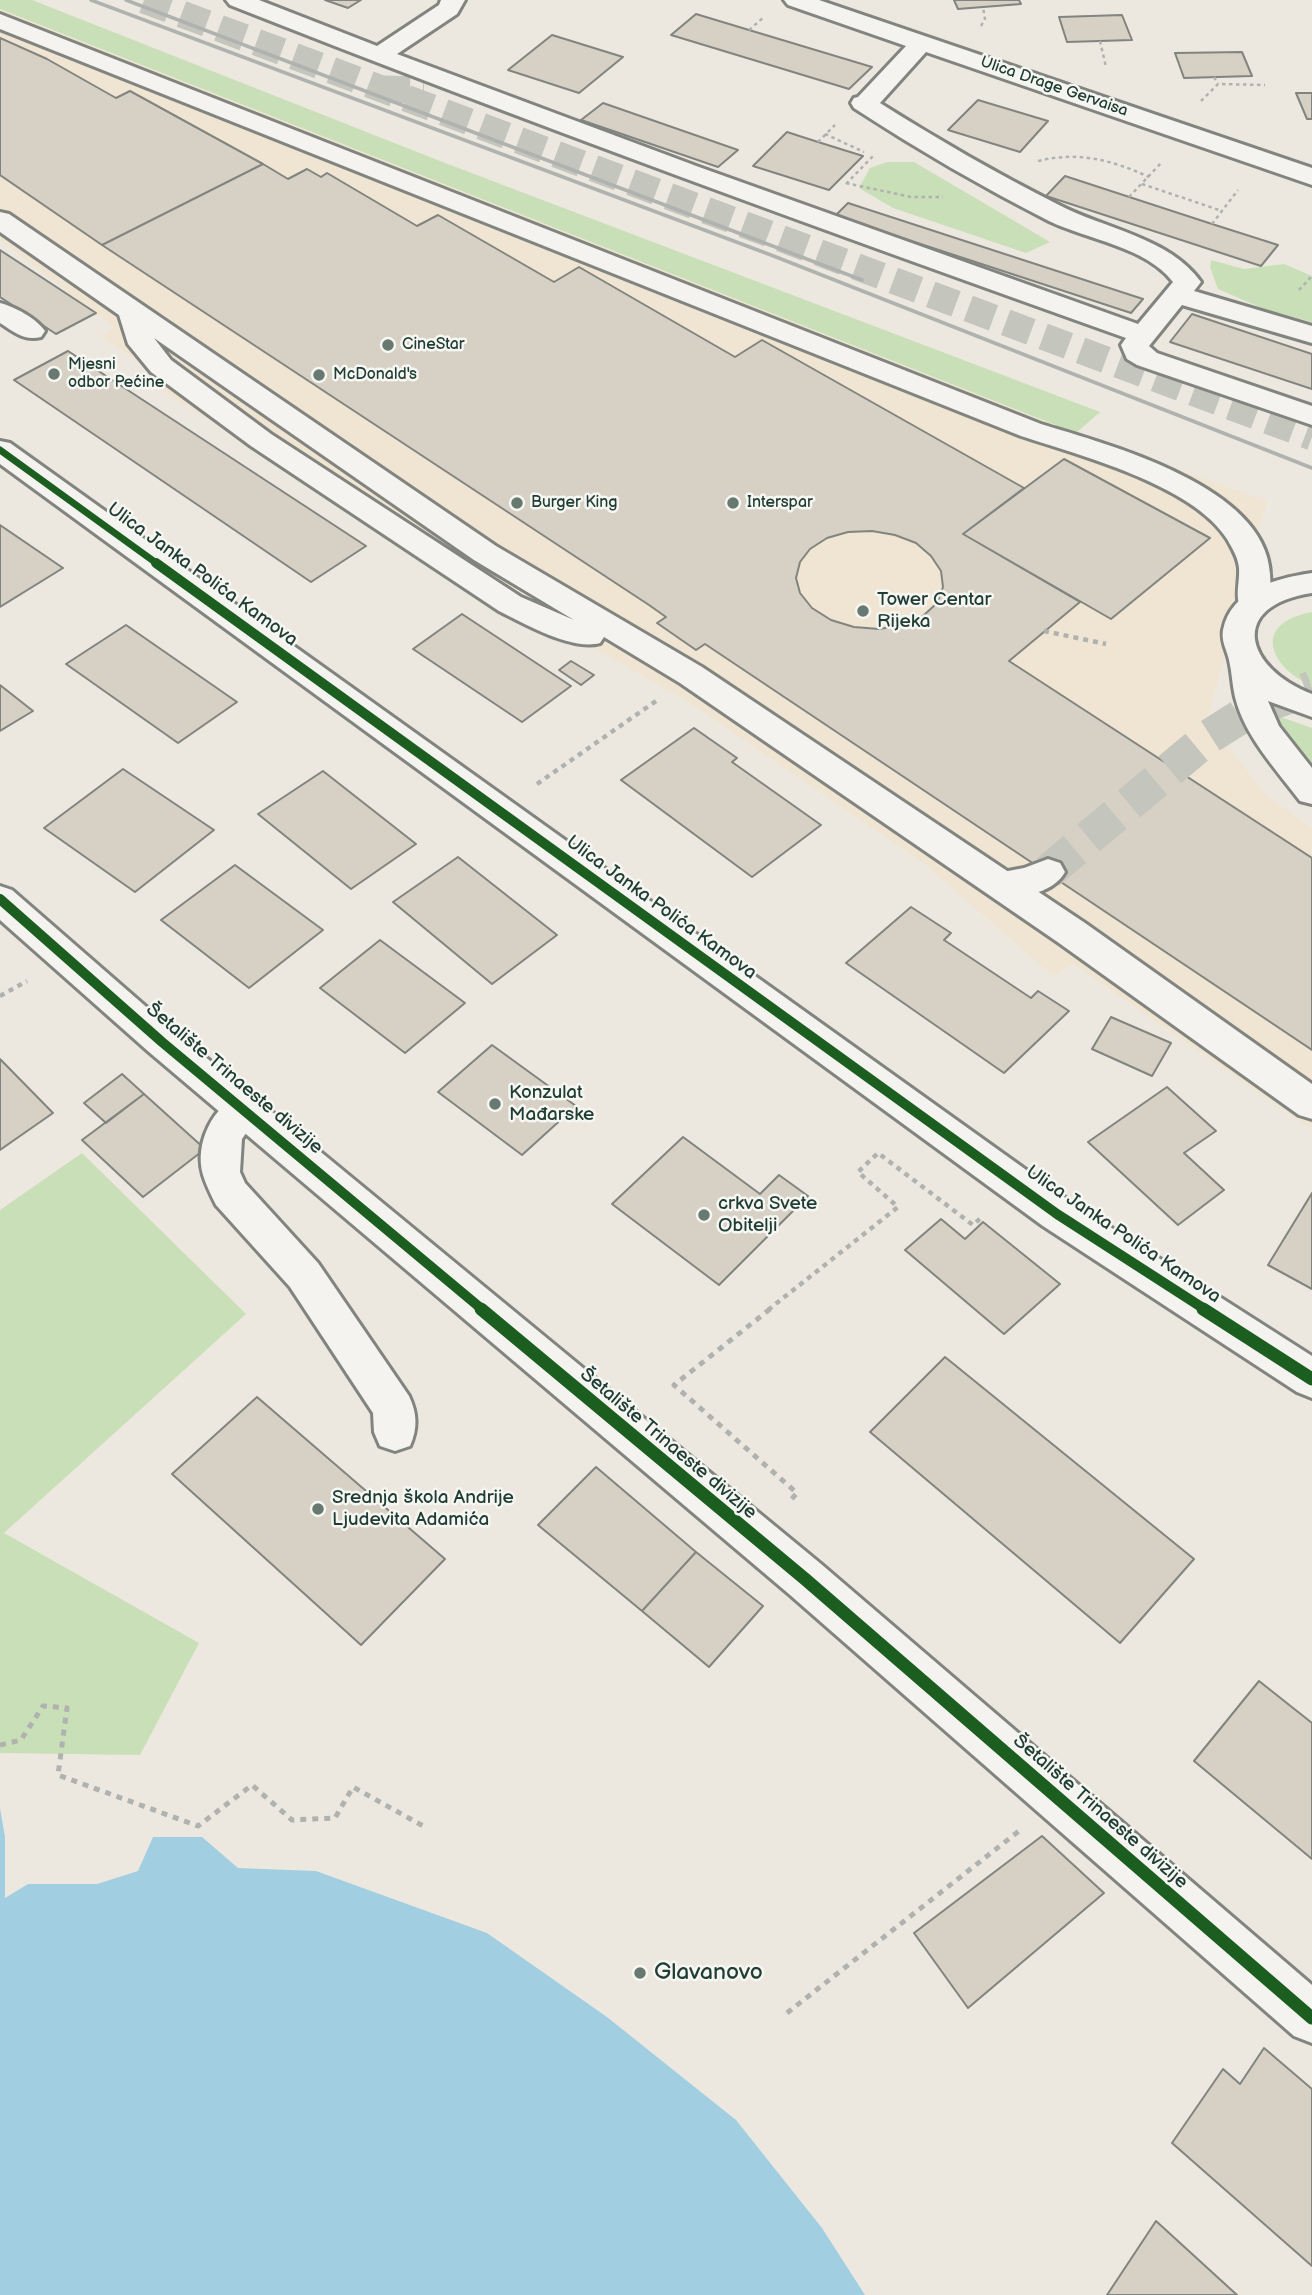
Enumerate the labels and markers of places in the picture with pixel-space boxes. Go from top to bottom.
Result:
place label: CineStar [402,335,465,355]
marker: CineStar [380,337,396,353]
place label: Mjesni odbor Pećine [68,355,164,393]
place label: McDonald's [333,365,417,385]
marker: Mjesni odbor Pećine [46,366,62,382]
marker: McDonald's [311,367,327,383]
place label: Burger King [531,493,617,513]
place label: Interspar [747,493,813,513]
marker: Burger King [509,495,525,511]
marker: Interspar [725,495,741,511]
place label: Tower Centar Rijeka [877,589,991,633]
marker: Tower Centar Rijeka [855,603,871,619]
place label: Konzulat Mađarske [509,1082,594,1126]
marker: Konzulat Mađarske [487,1096,503,1112]
place label: crkva Svete Obitelji [718,1193,817,1237]
marker: crkva Svete Obitelji [696,1207,712,1223]
place label: Srednja škola Andrije Ljudevita Adamića [332,1487,514,1531]
marker: Srednja škola Andrije Ljudevita Adamića [310,1501,326,1517]
place label: Glavanovo [654,1959,763,1987]
marker: Glavanovo [632,1965,648,1981]

